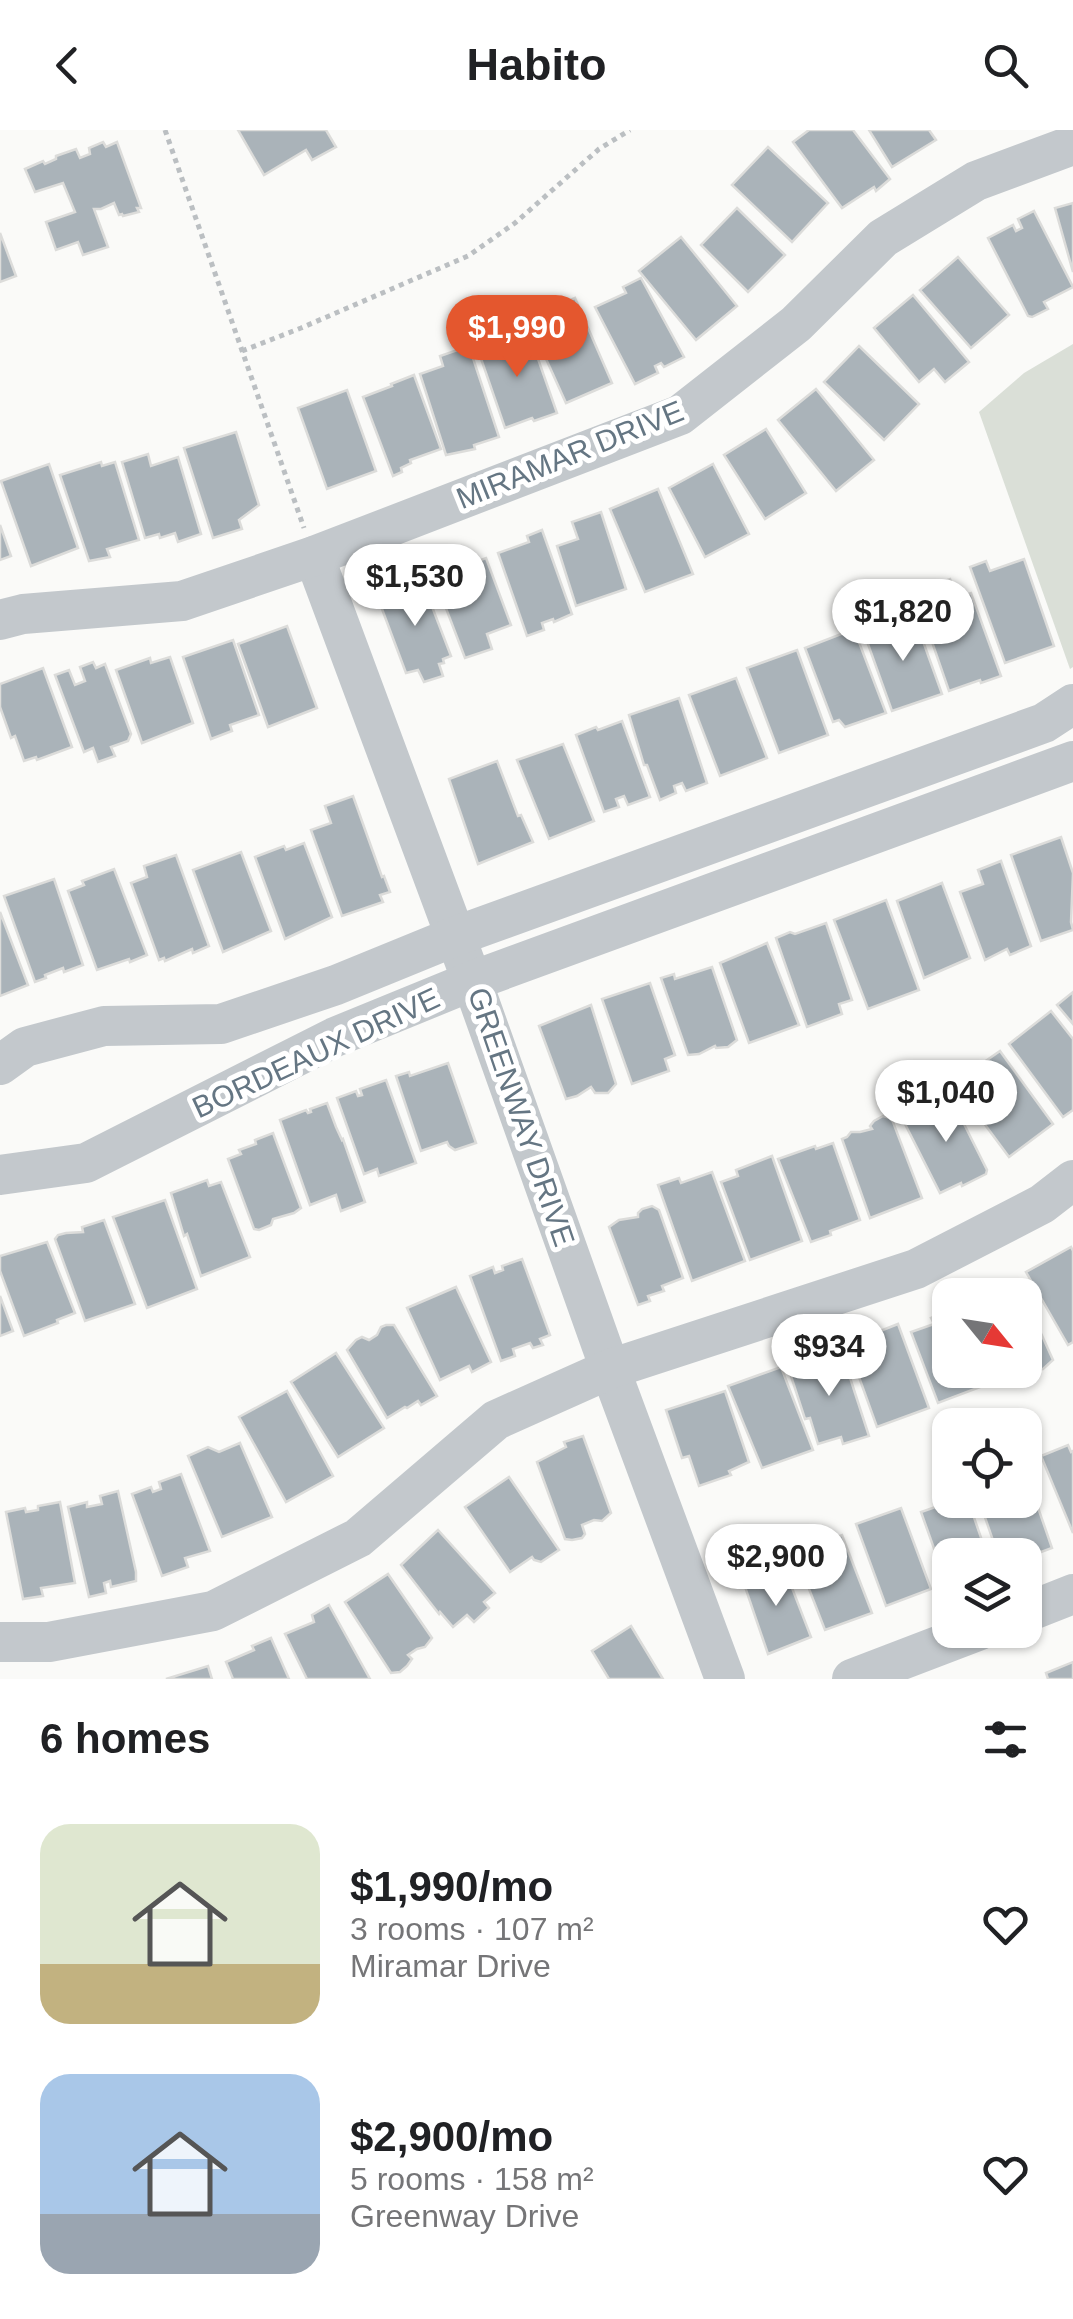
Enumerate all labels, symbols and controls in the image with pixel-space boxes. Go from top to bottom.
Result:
icon: back [40,38,95,93]
icon: search [978,38,1033,93]
text: Habito [467,39,607,90]
pin: $1,990 [436,295,598,380]
text: $1,990 [468,309,566,345]
street label: MIRAMAR DRIVE [452,394,688,515]
pin: $1,530 [334,544,496,629]
text: $1,530 [366,558,464,594]
pin: $1,820 [822,579,984,664]
text: $1,820 [854,593,952,629]
street label: BORDEAUX DRIVE [187,981,444,1124]
street label: GREENWAY DRIVE [462,983,581,1250]
pin: $1,040 [865,1060,1027,1145]
text: $1,040 [897,1074,995,1110]
north arrow [932,1278,1042,1388]
map controls [932,1278,1042,1648]
pin: $934 [770,1314,888,1399]
text: $934 [793,1328,865,1364]
button: locate [932,1408,1042,1518]
pin: $2,900 [695,1524,857,1609]
text: $2,900 [727,1538,825,1574]
button: layers [932,1538,1042,1648]
icon: filters [978,1712,1033,1767]
text: 6 homes [40,1715,210,1762]
text: $1,990/mo [350,1863,553,1910]
icon: home [120,1864,240,1984]
icon: heart [978,1897,1033,1952]
text: 3 rooms · 107 m² [350,1911,594,1947]
text: Miramar Drive [350,1948,551,1984]
text: $2,900/mo [350,2113,553,2160]
icon: home [120,2114,240,2234]
icon: heart [978,2147,1033,2202]
text: 5 rooms · 158 m² [350,2161,594,2197]
text: Greenway Drive [350,2198,579,2234]

